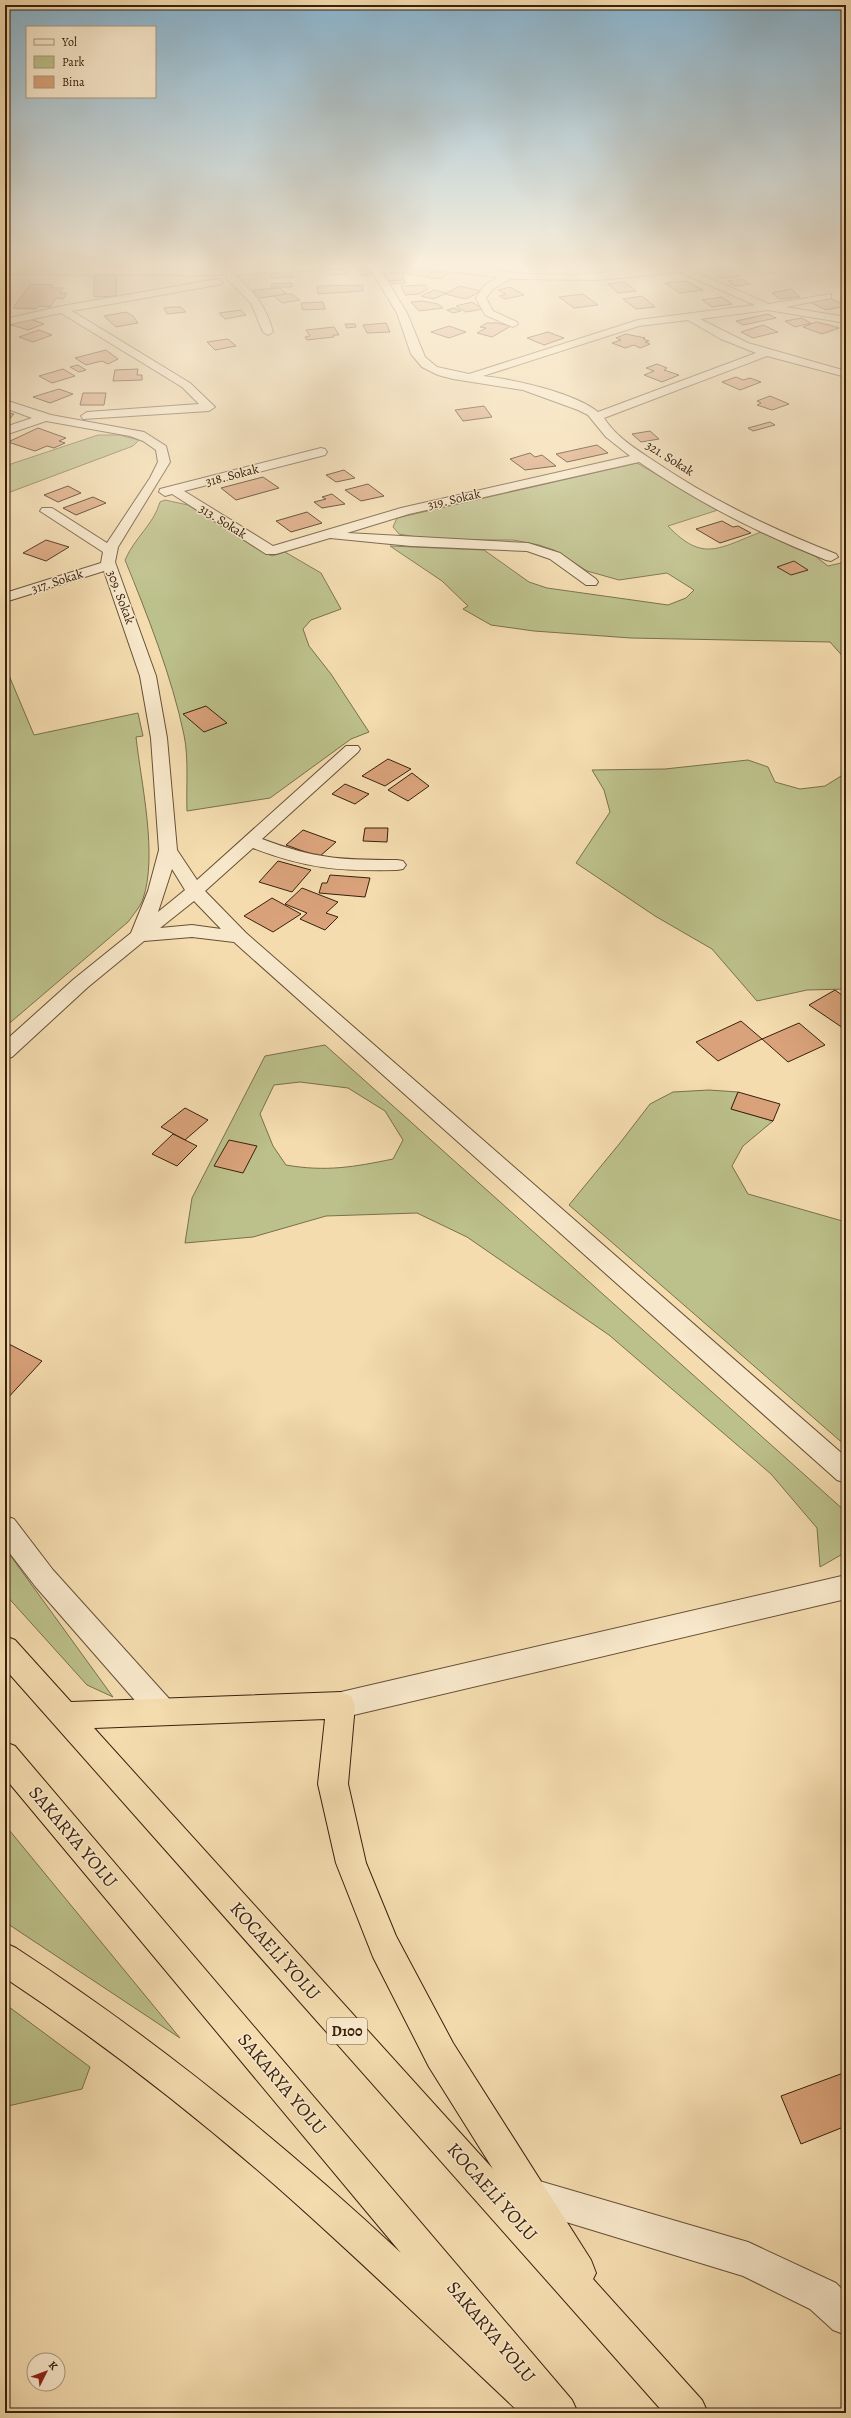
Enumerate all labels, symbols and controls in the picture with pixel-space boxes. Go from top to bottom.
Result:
legend [26,26,156,98]
text: Yol [61,34,77,50]
text: Park [62,54,85,70]
text: Bina [62,74,85,90]
street label: 321. Sokak [643,436,698,480]
street label: 318. Sokak [204,460,261,490]
street label: 319. Sokak [426,485,483,513]
street label: 313. Sokak [196,500,251,543]
street label: 317. Sokak [29,564,86,597]
street label: 309. Sokak [103,568,139,627]
street label: SAKARYA YOLU [23,1781,123,1893]
street label: KOCAELİ YOLU [224,1896,326,2006]
road number: D100 [327,2018,367,2044]
street label: SAKARYA YOLU [232,2028,332,2140]
street label: KOCAELİ YOLU [441,2137,543,2247]
street label: SAKARYA YOLU [441,2276,541,2388]
north arrow [26,2352,66,2392]
text: K [45,2358,62,2374]

